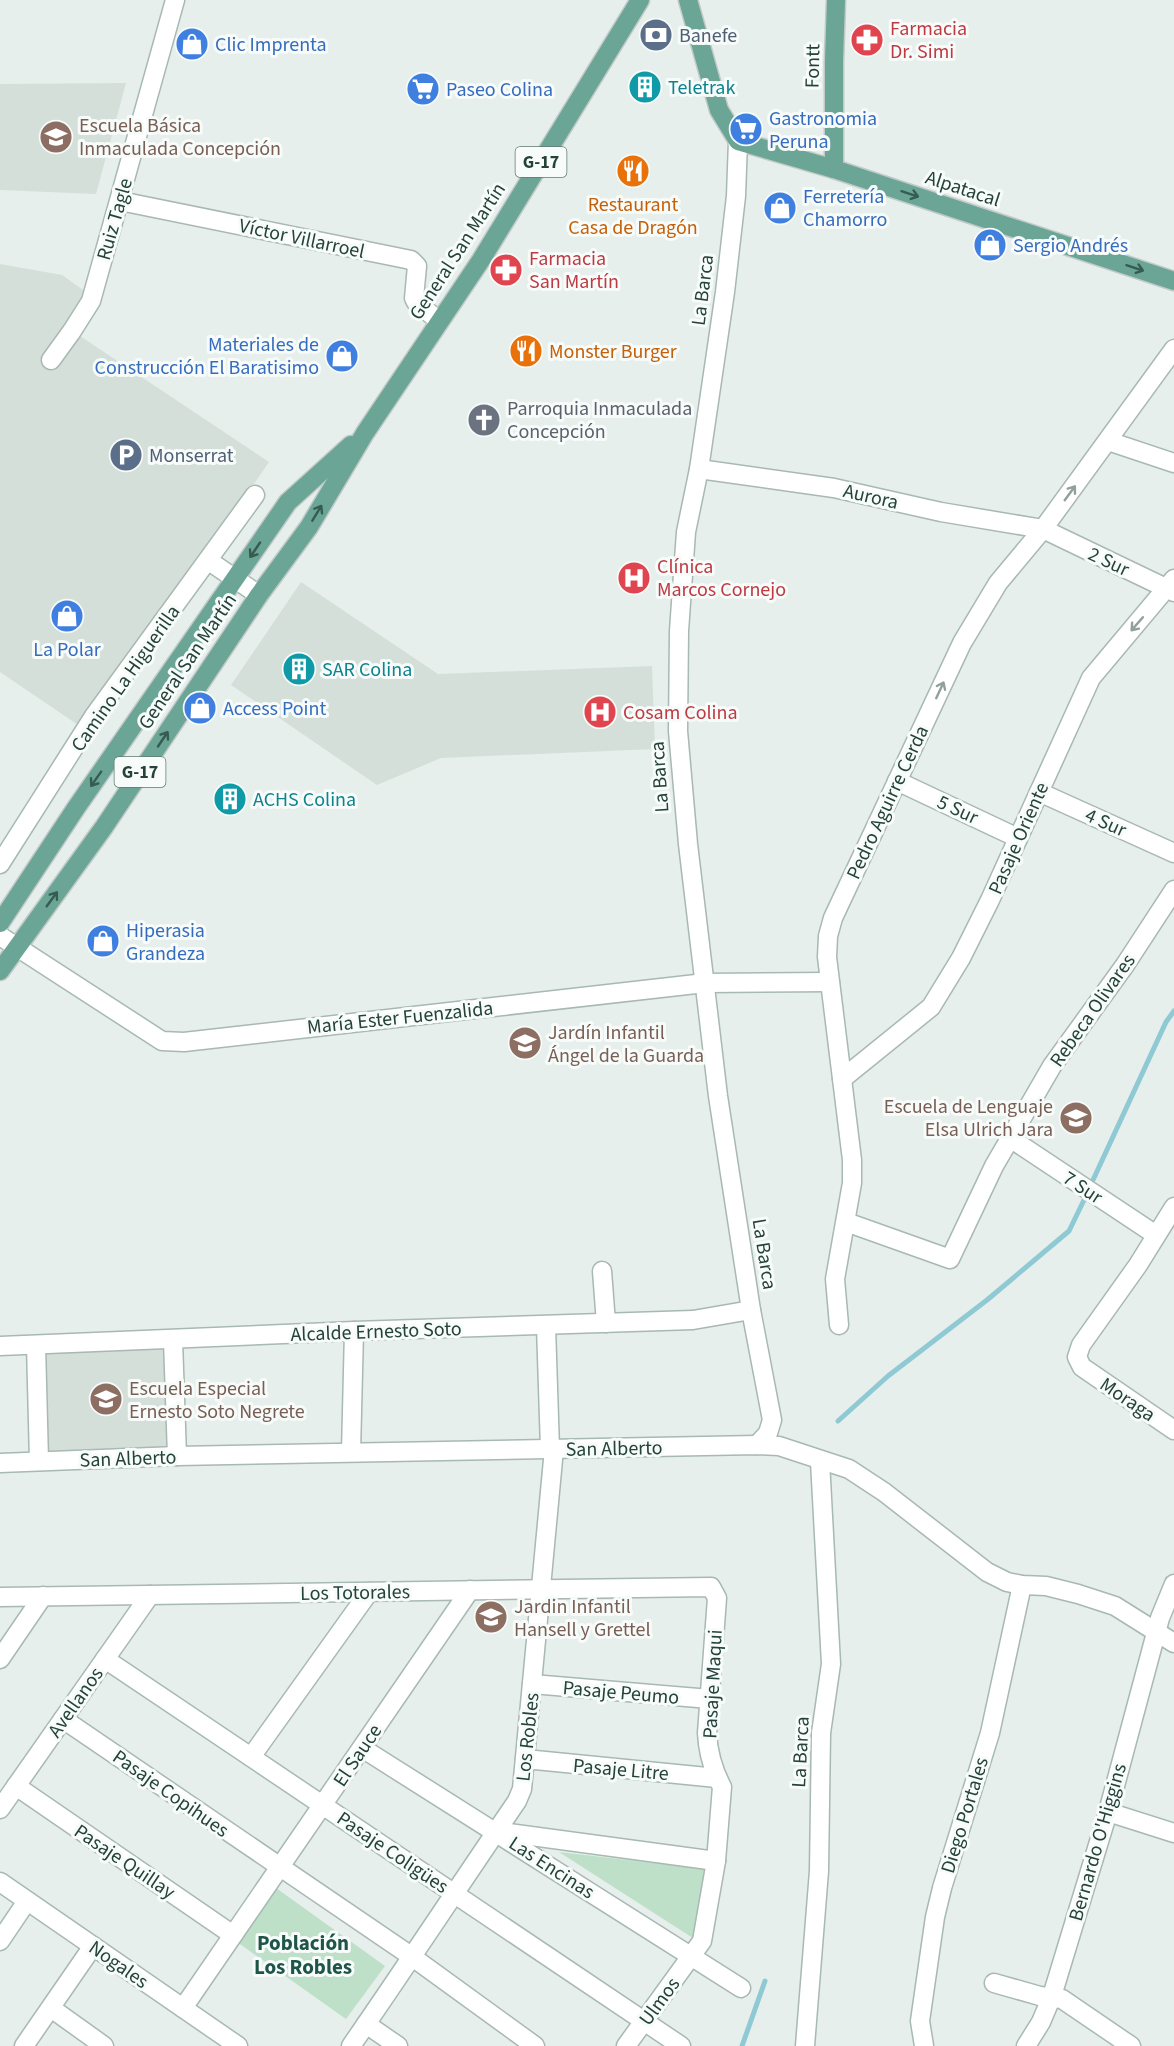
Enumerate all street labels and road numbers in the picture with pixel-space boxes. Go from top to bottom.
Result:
street label: Fontt [799,43,827,89]
road number: G-17 [516,147,566,177]
street label: Alpatacal [922,164,1004,214]
street label: Ruiz Tagle [90,175,140,264]
street label: General San Martín [403,177,513,326]
street label: Víctor Villarroel [236,212,367,266]
street label: La Barca [685,253,721,327]
street label: Aurora [840,477,901,517]
street label: 2 Sur [1083,540,1134,584]
street label: General San Martín [132,588,244,735]
street label: Camino La Higuerilla [65,599,187,758]
street label: Pedro Aguirre Cerda [840,721,936,884]
street label: La Barca [644,740,676,814]
road number: G-17 [114,757,166,787]
street label: Pasaje Oriente [982,778,1056,899]
street label: 5 Sur [932,788,983,832]
street label: 4 Sur [1081,801,1131,844]
street label: Rebeca Olivares [1043,948,1142,1073]
street label: María Ester Fuenzalida [306,994,495,1042]
street label: 7 Sur [1057,1165,1108,1211]
street label: La Barca [745,1217,783,1292]
street label: Alcalde Ernesto Soto [290,1315,462,1349]
street label: Moraga [1094,1371,1161,1429]
street label: San Alberto [565,1434,663,1464]
street label: San Alberto [79,1443,177,1475]
street label: Los Totorales [300,1578,410,1608]
street label: Pasaje Maqui [696,1629,730,1739]
street label: Avellanos [41,1662,110,1743]
street label: Pasaje Peumo [561,1674,680,1712]
street label: Los Robles [509,1691,547,1783]
street label: La Barca [785,1716,817,1788]
street label: El Sauce [327,1719,389,1792]
street label: Pasaje Copihues [107,1743,234,1844]
street label: Pasaje Litre [572,1752,670,1788]
street label: Diego Portales [934,1754,996,1877]
street label: Bernardo O'Higgins [1062,1760,1134,1924]
street label: Pasaje Coligües [331,1805,454,1901]
street label: Pasaje Quillay [68,1818,181,1906]
street label: Las Encinas [503,1830,600,1906]
street label: Nogales [83,1934,154,1996]
street label: Ulmos [633,1972,687,2032]

